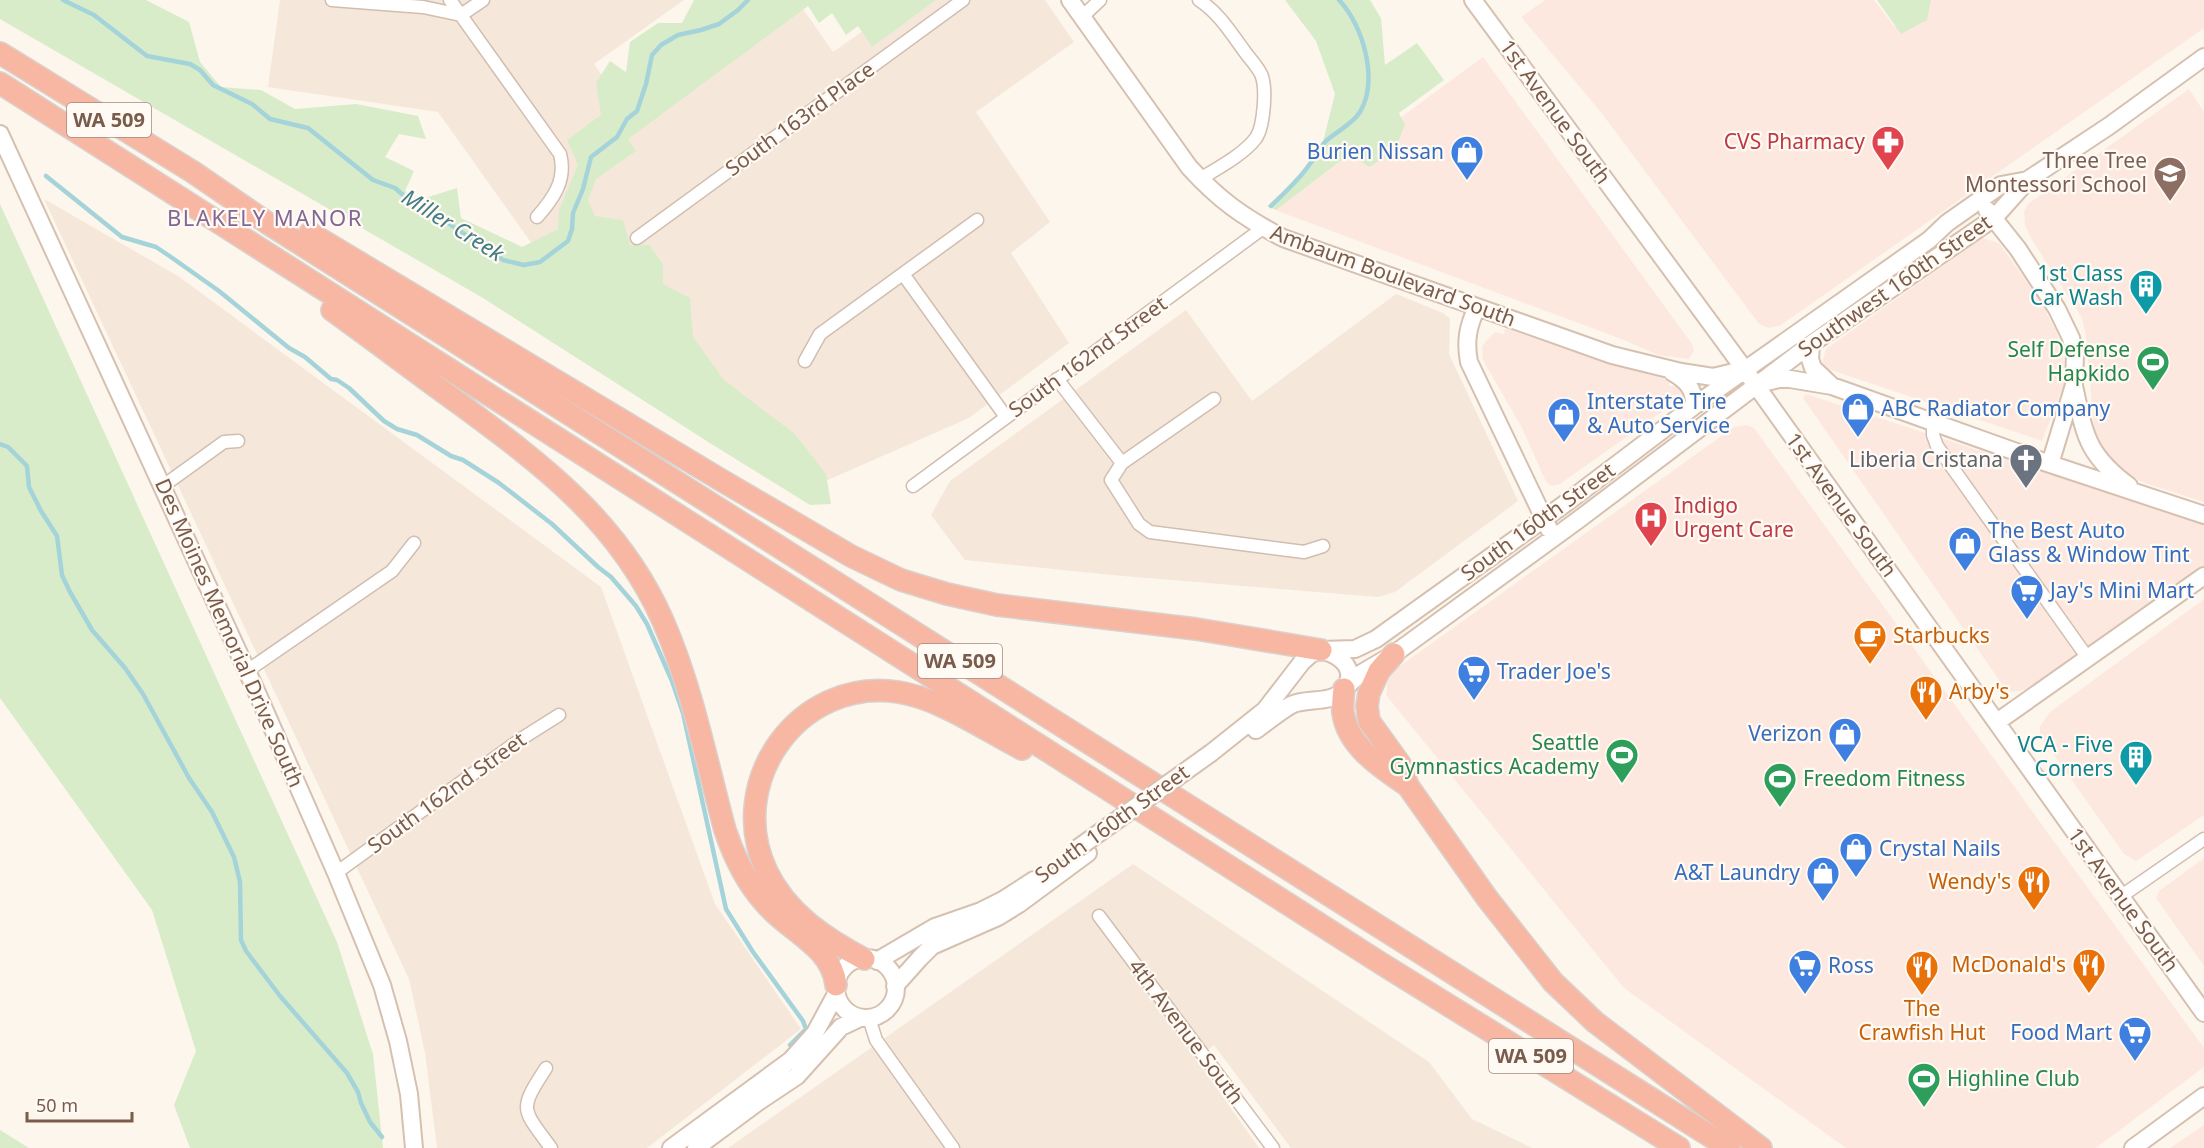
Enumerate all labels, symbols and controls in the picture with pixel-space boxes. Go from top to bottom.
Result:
street label: 1st Avenue South [1494,34,1618,189]
street label: South 163rd Place [719,55,880,182]
road number: WA 509 [67,103,151,137]
pharmacy icon: CVS Pharmacy [1870,124,1906,171]
place label: CVS Pharmacy [1724,127,1865,155]
shop icon: Burien Nissan [1449,134,1485,181]
place label: Burien Nissan [1307,137,1444,165]
place label: Three Tree Montessori School [1965,146,2147,198]
school or university icon: Three Tree Montessori School [2152,155,2188,202]
water label: Miller Creek [397,181,511,268]
district label: BLAKELY MANOR [167,202,363,232]
street label: Southwest 160th Street [1792,208,1997,363]
street label: Ambaum Boulevard South [1267,218,1520,332]
place label: 1st Class Car Wash [2030,259,2123,311]
building icon: 1st Class Car Wash [2128,268,2164,315]
street label: South 162nd Street [1003,289,1173,423]
place label: Self Defense Hapkido [2007,335,2130,387]
sports icon: Self Defense Hapkido [2135,344,2171,391]
place label: Interstate Tire & Auto Service [1587,387,1730,439]
shop icon: ABC Radiator Company [1840,391,1876,438]
place label: ABC Radiator Company [1881,394,2110,422]
shop icon: Interstate Tire & Auto Service [1546,396,1582,443]
street label: 1st Avenue South [1780,427,1904,582]
church icon: Liberia Cristana [2008,442,2044,489]
place label: Liberia Cristana [1849,445,2003,473]
street label: South 160th Street [1455,456,1620,587]
street label: Des Moines Memorial Drive South [149,474,311,791]
place label: Indigo Urgent Care [1674,491,1794,543]
hospital icon: Indigo Urgent Care [1633,500,1669,547]
place label: The Best Auto Glass & Window Tint [1988,516,2190,568]
shop icon: The Best Auto Glass & Window Tint [1947,525,1983,572]
supermarket icon: Jay's Mini Mart [2009,573,2045,620]
place label: Jay's Mini Mart [2048,576,2194,604]
cafe icon: Starbucks [1852,618,1888,665]
place label: Starbucks [1893,621,1990,649]
road number: WA 509 [918,644,1002,678]
supermarket icon: Trader Joe's [1456,654,1492,701]
place label: Trader Joe's [1497,657,1611,685]
restaurant icon: Arby's [1908,674,1944,721]
place label: Arby's [1949,677,2009,705]
shop icon: Verizon [1827,716,1863,763]
place label: Verizon [1748,719,1822,747]
street label: South 162nd Street [362,725,532,859]
place label: Seattle Gymnastics Academy [1390,728,1599,780]
place label: VCA - Five Corners [2017,730,2113,782]
sports icon: Seattle Gymnastics Academy [1604,737,1640,784]
building icon: VCA - Five Corners [2118,739,2154,786]
street label: South 160th Street [1029,758,1194,889]
sports icon: Freedom Fitness [1762,761,1798,808]
place label: Freedom Fitness [1803,764,1965,792]
street label: 1st Avenue South [2062,822,2186,977]
shop icon: Crystal Nails [1838,831,1874,878]
place label: Crystal Nails [1879,834,2001,862]
shop icon: A&T Laundry [1805,855,1841,902]
place label: A&T Laundry [1674,858,1800,886]
restaurant icon: Wendy's [2016,864,2052,911]
place label: Wendy's [1928,867,2011,895]
restaurant icon: McDonald's [2071,947,2107,994]
supermarket icon: Ross [1787,948,1823,995]
restaurant icon: The Crawfish Hut [1904,949,1940,996]
place label: McDonald's [1952,950,2066,978]
place label: Ross [1828,951,1874,979]
street label: 4th Avenue South [1123,953,1251,1110]
place label: The Crawfish Hut [1858,994,1986,1046]
supermarket icon: Food Mart [2117,1015,2153,1062]
place label: Food Mart [2010,1018,2112,1046]
road number: WA 509 [1489,1039,1573,1073]
sports icon: Highline Club [1906,1061,1942,1108]
place label: Highline Club [1947,1064,2080,1092]
scale bar [27,1085,132,1123]
text: 50 m [36,1093,78,1117]

